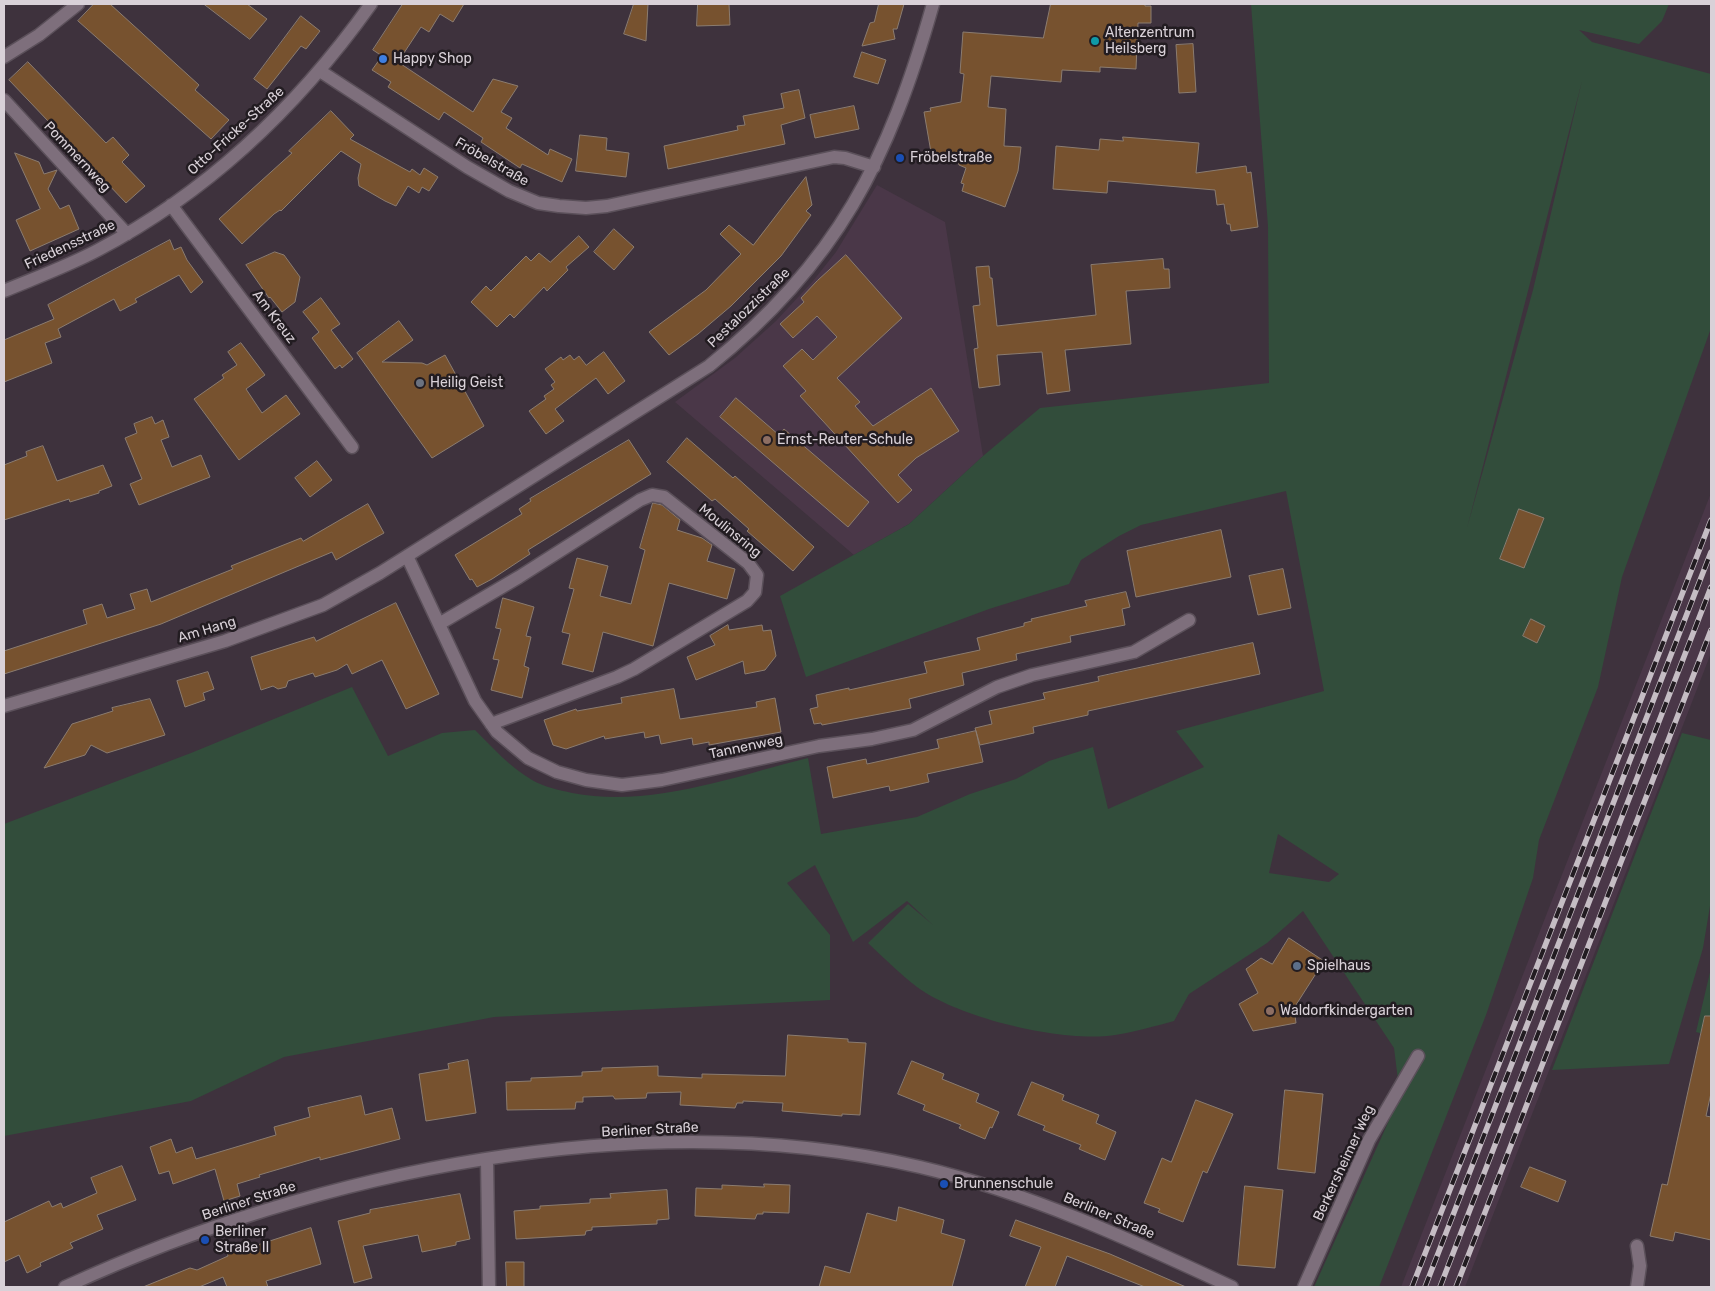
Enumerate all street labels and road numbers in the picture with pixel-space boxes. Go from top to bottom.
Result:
street label: Otto-Fricke-Straße [184,83,288,179]
street label: Pommernweg [40,118,114,196]
street label: Fröbelstraße [452,134,532,190]
street label: Friedensstraße [22,217,118,273]
street label: Pestalozzistraße [704,265,794,351]
street label: Am Kreuz [249,287,299,347]
street label: Moulinsring [695,501,765,561]
street label: Am Hang [176,613,238,647]
street label: Tannenweg [708,731,784,763]
street label: Berkersheimer Weg [1310,1103,1378,1223]
street label: Berliner Straße [601,1119,699,1141]
street label: Berliner Straße [200,1178,298,1224]
street label: Berliner Straße [1061,1189,1157,1243]

